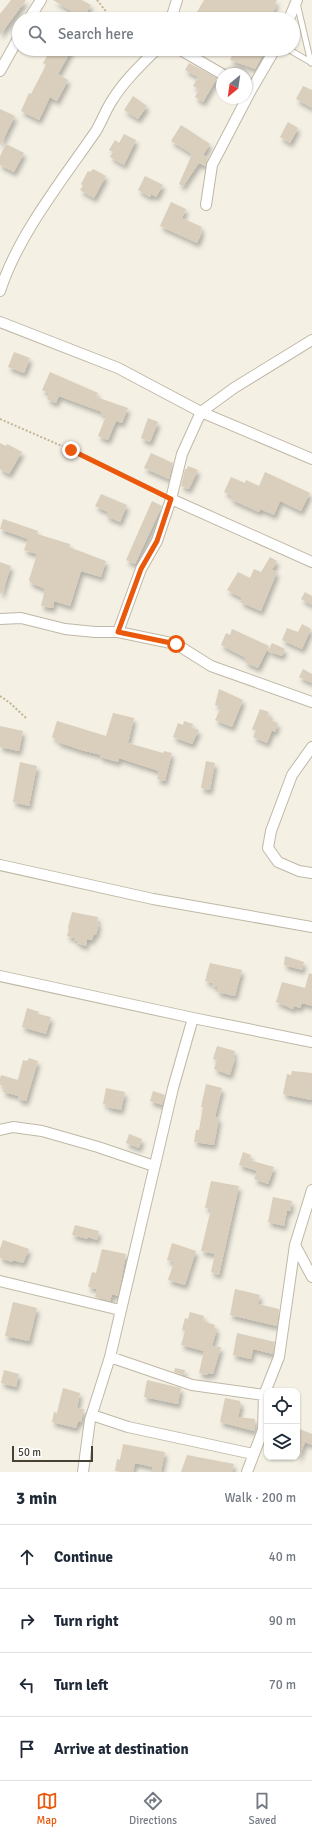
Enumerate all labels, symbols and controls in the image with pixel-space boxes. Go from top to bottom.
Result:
search box [12,12,300,56]
icon: search [26,23,48,45]
text: Search here [58,25,134,43]
north arrow [216,68,252,104]
route end [62,441,80,459]
route start [167,635,185,653]
map controls [264,1388,300,1460]
button: locate [264,1388,300,1424]
button: layers [264,1424,300,1460]
scale bar [12,1444,93,1463]
text: 50 m [18,1446,41,1459]
text: 3 min [16,1488,57,1509]
text: Walk · 200 m [225,1490,296,1506]
icon: ahead [16,1546,38,1568]
text: Continue [54,1548,113,1566]
text: 40 m [269,1549,296,1565]
icon: right [16,1610,38,1632]
text: Turn right [54,1612,119,1630]
text: 90 m [269,1613,296,1629]
icon: left [16,1674,38,1696]
text: Turn left [54,1676,108,1694]
text: 70 m [269,1677,296,1693]
icon: arrive [16,1738,38,1760]
text: Arrive at destination [54,1740,189,1758]
tab: Map [36,1790,58,1827]
tab: Directions [129,1790,177,1827]
tab: Saved [249,1790,276,1827]

